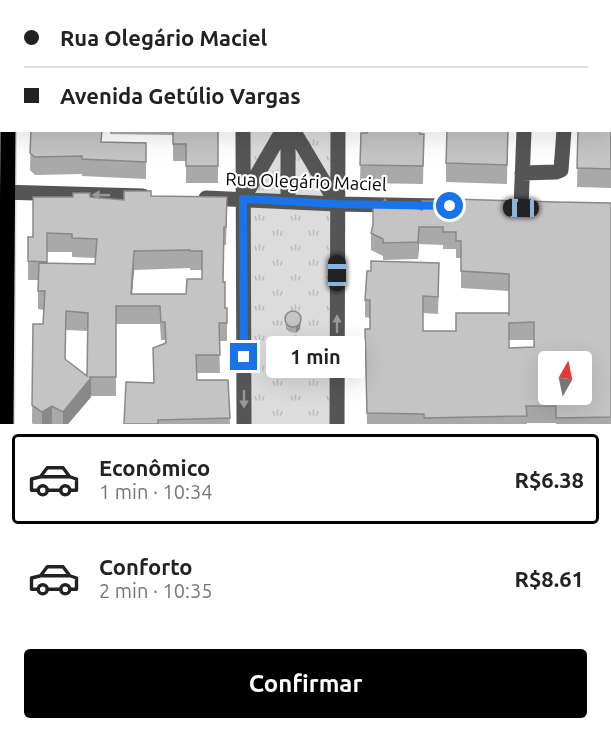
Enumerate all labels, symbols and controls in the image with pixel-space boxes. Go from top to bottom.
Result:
text: Rua Olegário Maciel [60,25,267,50]
text: Avenida Getúlio Vargas [60,83,301,108]
street label: Rua Olegário Maciel [225,168,387,194]
one-way arrow [91,190,110,199]
route start [436,192,463,219]
car [503,199,539,217]
car [328,255,346,291]
one-way arrow [332,314,342,333]
callout: 1 min [265,336,364,378]
route end [230,343,257,370]
text: 1 min [290,345,341,368]
north arrow [538,351,592,405]
map controls [538,351,592,405]
one-way arrow [239,389,249,408]
icon: car [27,452,81,506]
text: Econômico [99,455,210,480]
text: R$6.38 [515,467,584,492]
text: 1 min · 10:34 [99,480,213,503]
icon: car [27,551,81,605]
text: Conforto [99,554,193,579]
text: R$8.61 [515,566,584,591]
text: 2 min · 10:35 [99,579,213,602]
button: Confirmar [24,649,587,718]

